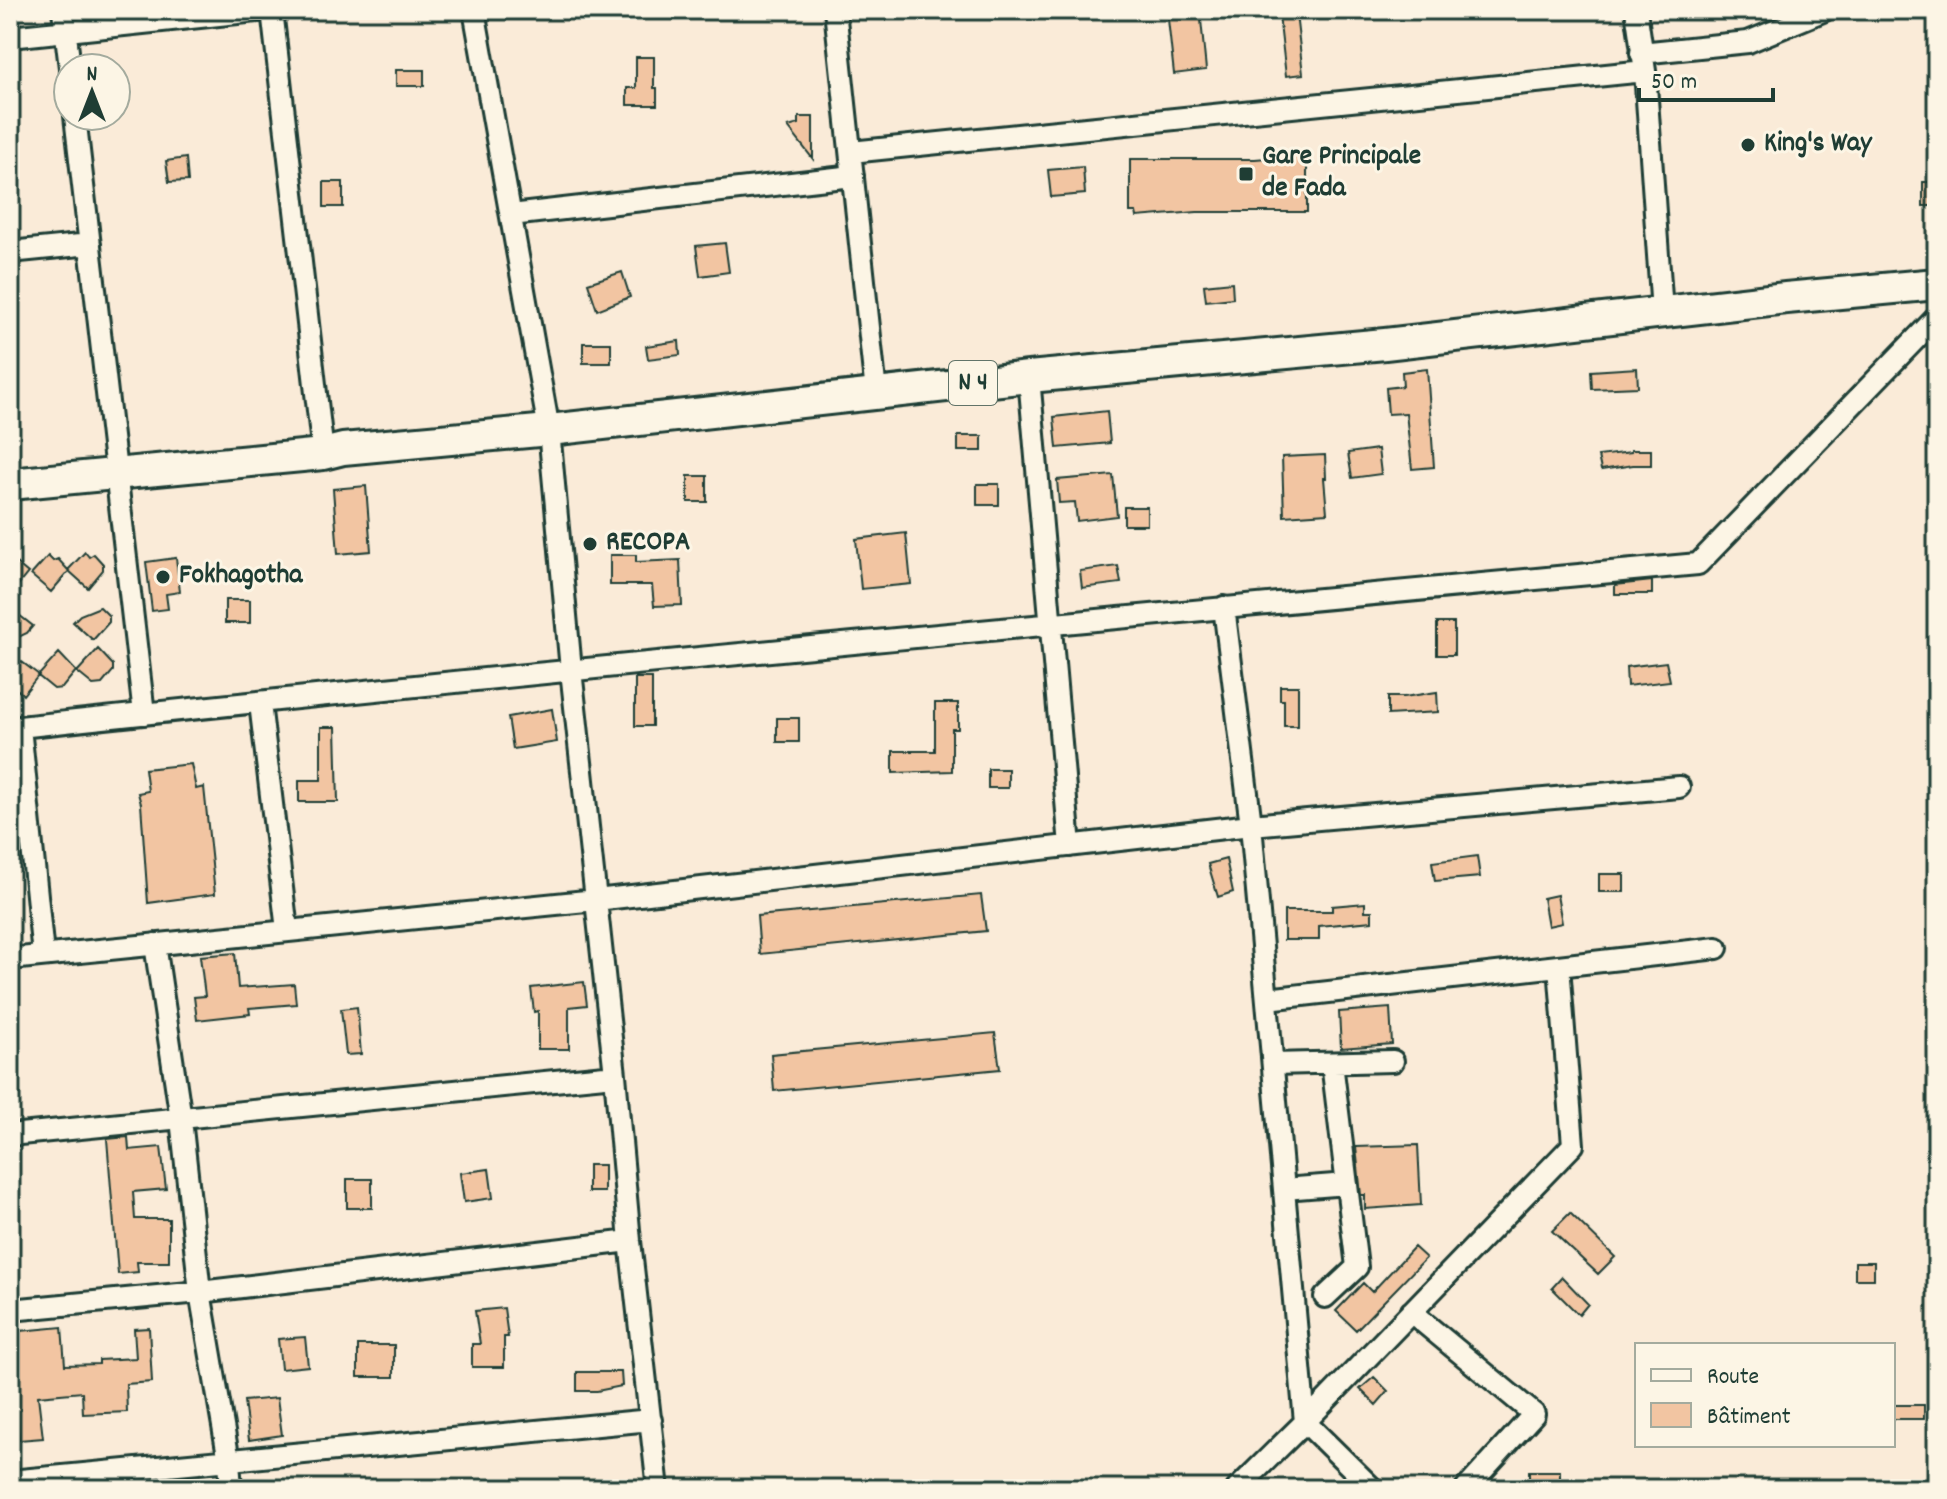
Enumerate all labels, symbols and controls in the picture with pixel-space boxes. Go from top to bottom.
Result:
north arrow [52,52,132,132]
scale bar [1639,52,1773,102]
text: N [87,60,98,91]
text: 50 m [1651,66,1697,100]
place label: King's Way [1764,125,1873,165]
marker: King's Way [1739,136,1757,154]
place label: Gare Principale de Fada [1262,138,1421,210]
marker: Gare Principale de Fada [1237,165,1255,183]
road number: N 4 [949,361,997,405]
place label: RECOPA [606,524,690,564]
marker: RECOPA [581,535,599,553]
place label: Fokhagotha [179,557,303,597]
marker: Fokhagotha [154,568,172,586]
legend [1635,1343,1895,1447]
text: Route [1707,1361,1759,1395]
text: Bâtiment [1707,1401,1791,1435]

